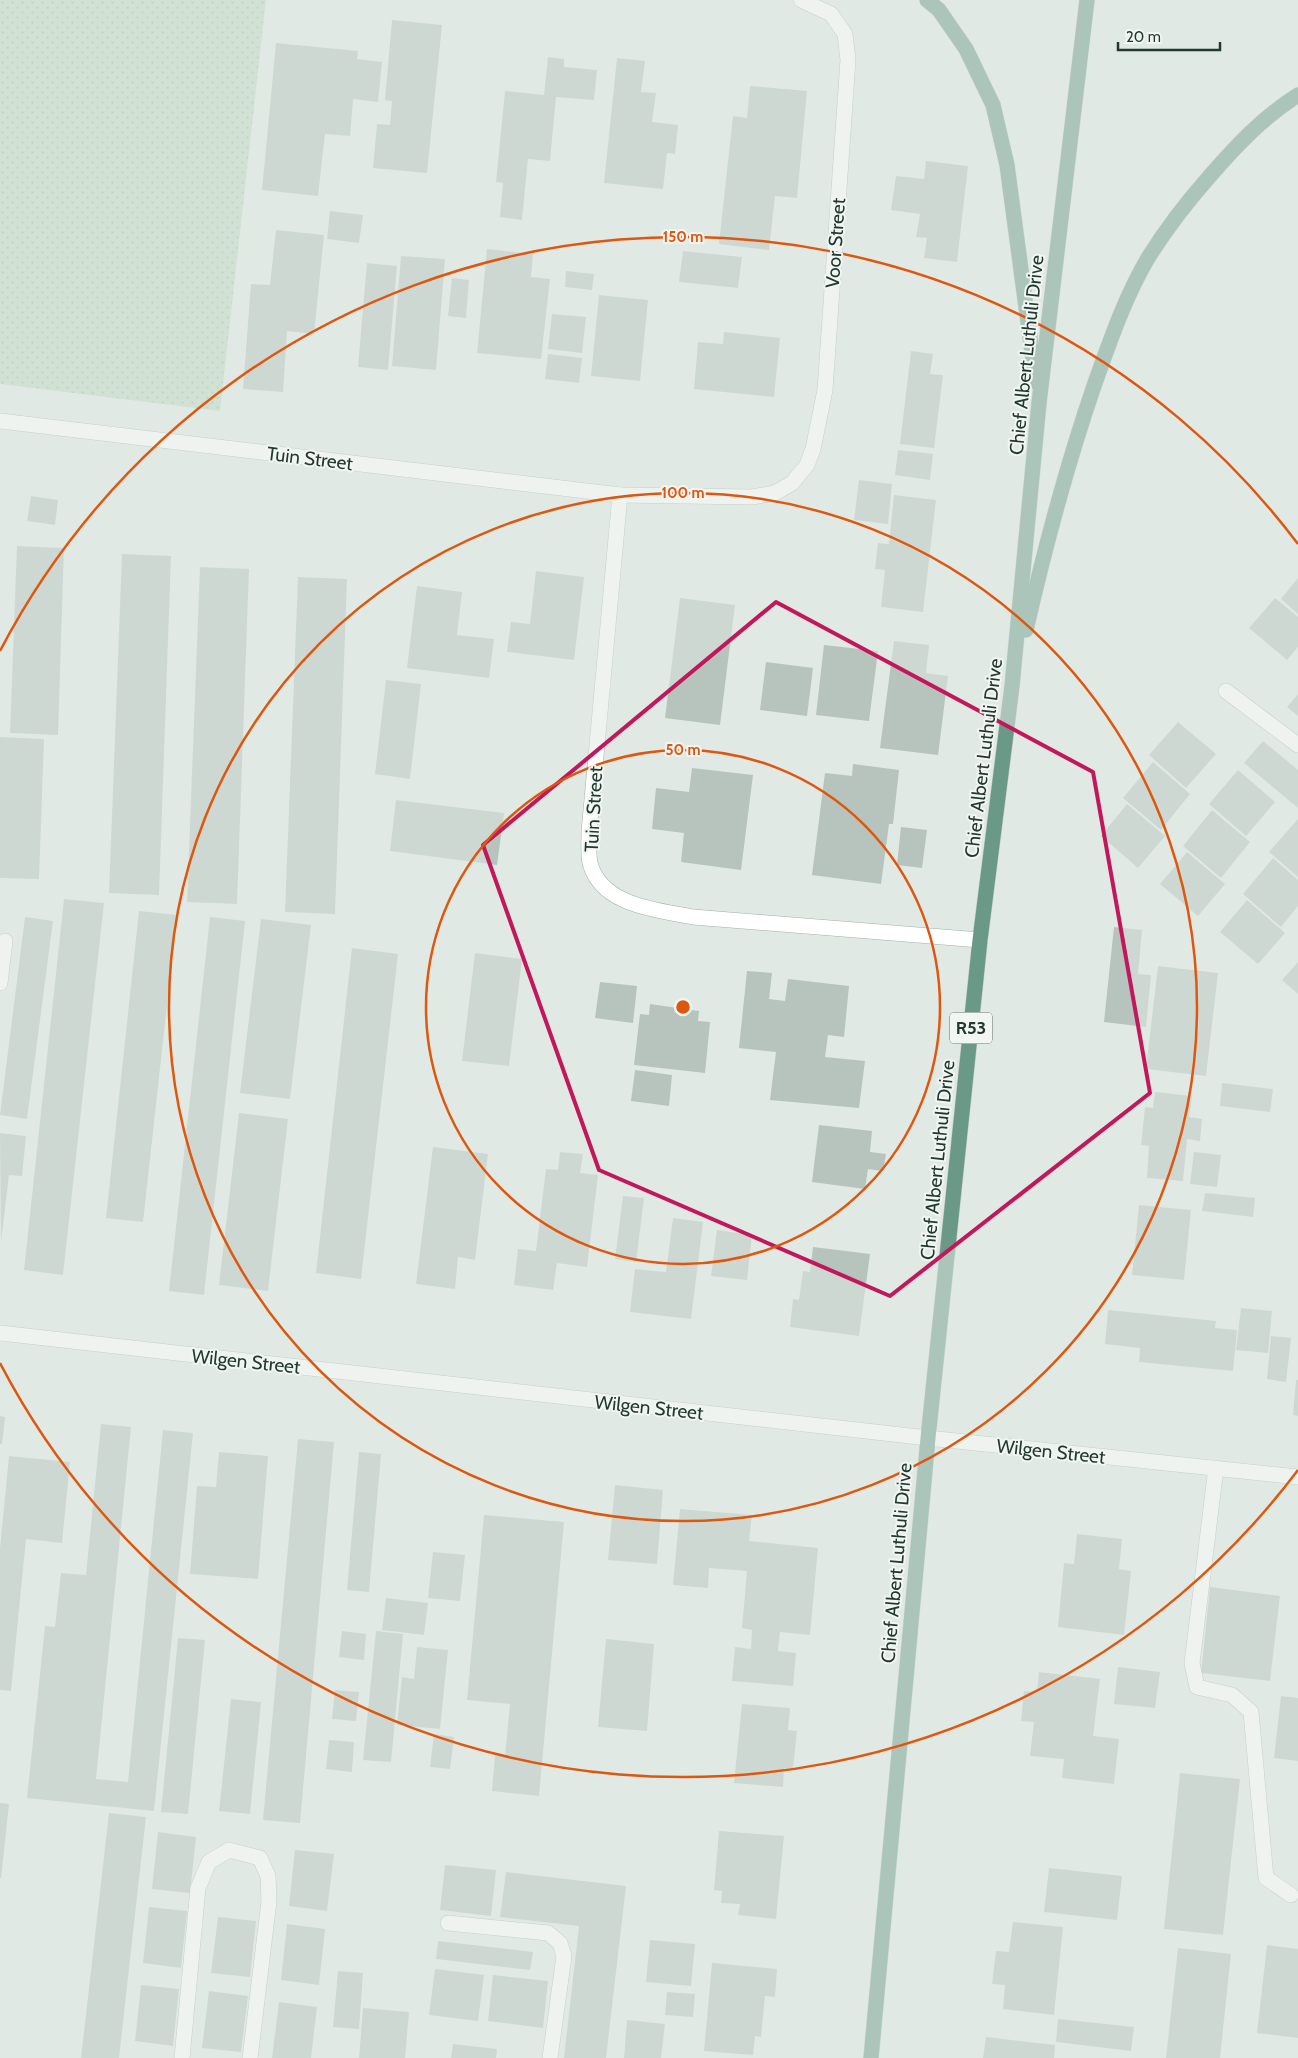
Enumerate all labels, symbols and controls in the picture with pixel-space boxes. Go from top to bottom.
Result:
scale bar [1118,20,1220,52]
text: 20 m [1126,28,1161,46]
street label: Voor Street [821,197,850,289]
text: 150 m [663,228,703,246]
street label: Chief Albert Luthuli Drive [1005,254,1048,456]
street label: Tuin Street [266,442,355,475]
text: 100 m [661,484,705,502]
street label: Chief Albert Luthuli Drive [960,657,1007,859]
text: 50 m [665,741,701,759]
street label: Tuin Street [580,765,607,853]
centre of rings [674,998,692,1016]
road number: R53 [950,1012,992,1044]
street label: Chief Albert Luthuli Drive [916,1059,959,1261]
street label: Wilgen Street [190,1344,302,1379]
street label: Wilgen Street [593,1390,705,1425]
street label: Wilgen Street [995,1434,1107,1469]
street label: Chief Albert Luthuli Drive [876,1462,917,1664]

